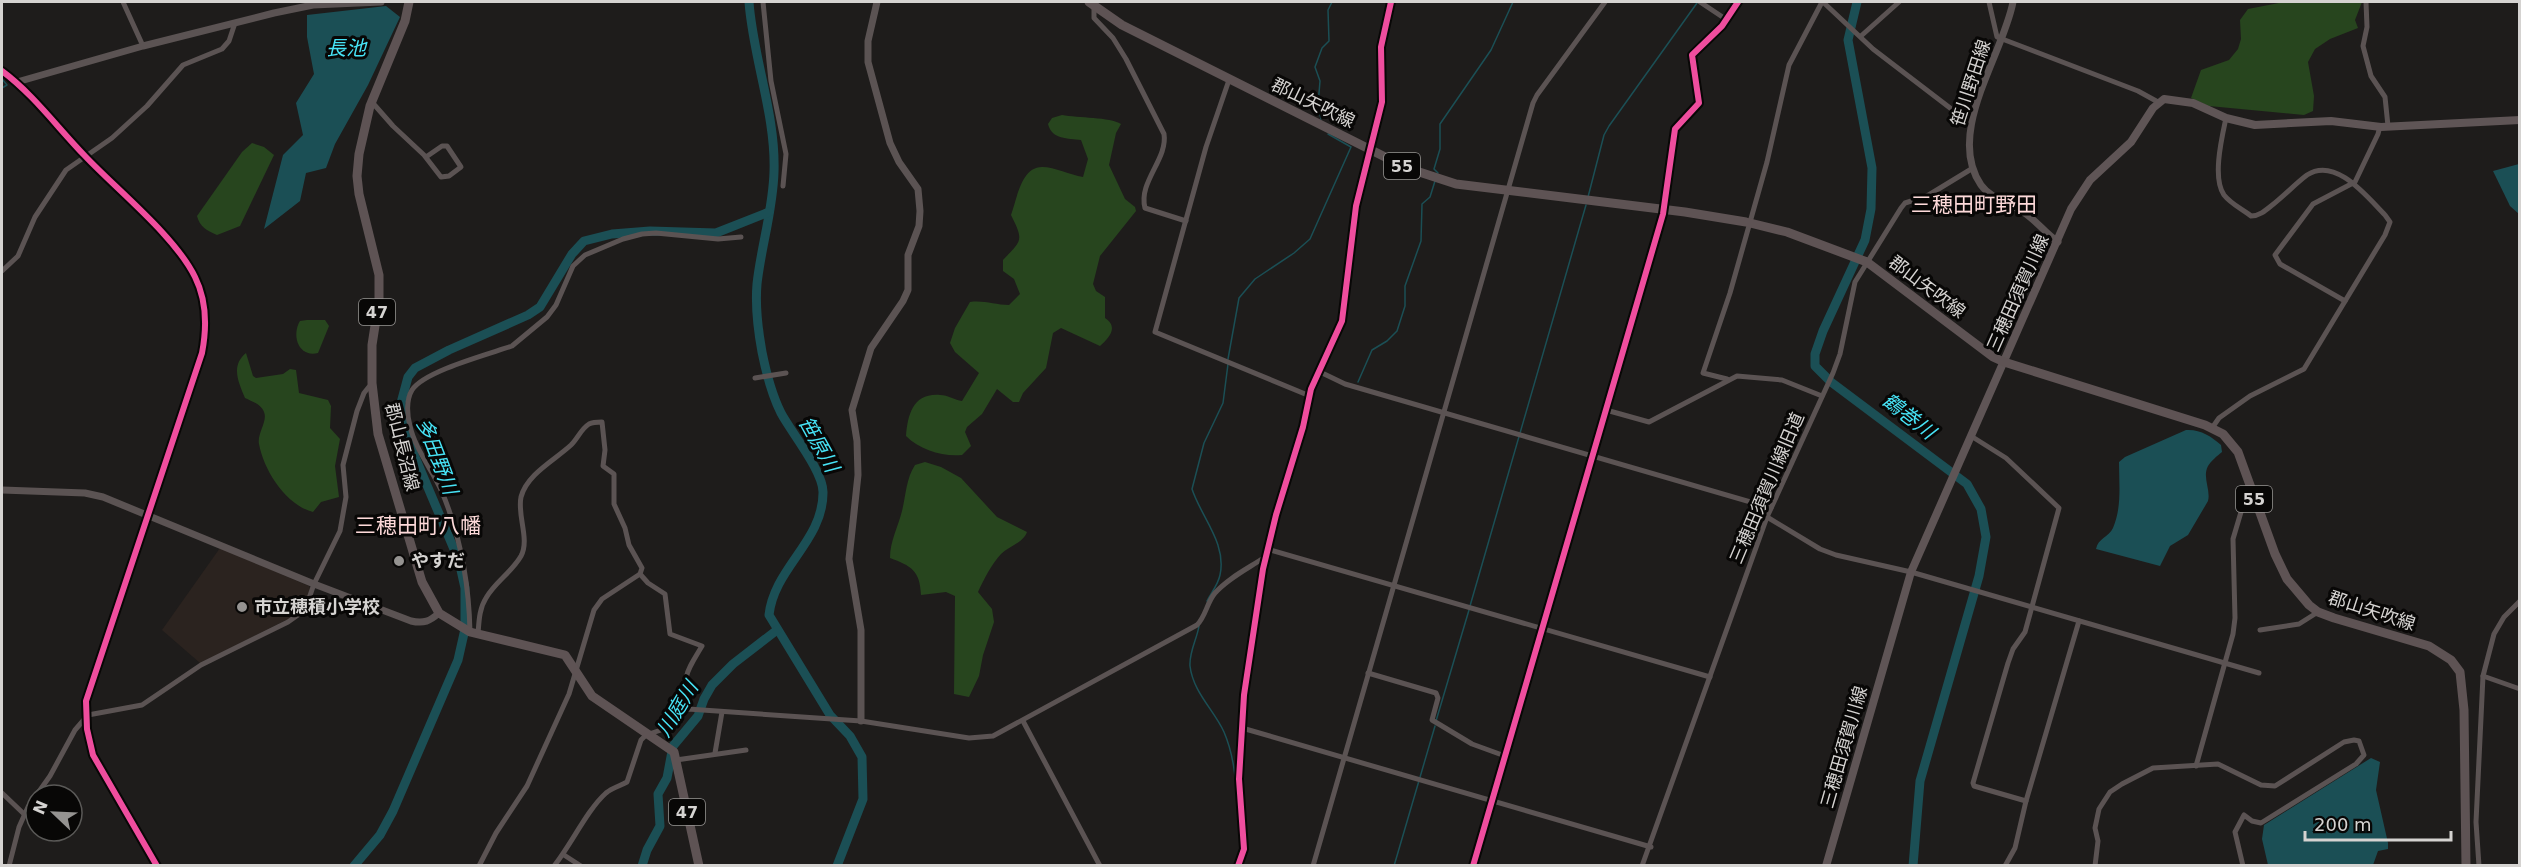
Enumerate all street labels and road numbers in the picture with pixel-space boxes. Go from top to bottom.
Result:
street label: 笹川野田線 [1947,37,1994,129]
street label: 郡山矢吹線 [1268,73,1358,132]
road number: 55 [1384,153,1420,179]
street label: 三穂田須賀川線 [1982,231,2053,355]
street label: 郡山矢吹線 [1885,251,1970,322]
road number: 47 [359,299,395,325]
street label: 郡山長沼線 [381,401,424,493]
street label: 三穂田須賀川線旧道 [1725,409,1808,566]
road number: 55 [2236,486,2272,512]
street label: 郡山矢吹線 [2326,587,2418,634]
street label: 三穂田須賀川線 [1816,683,1871,810]
road number: 47 [669,799,705,825]

